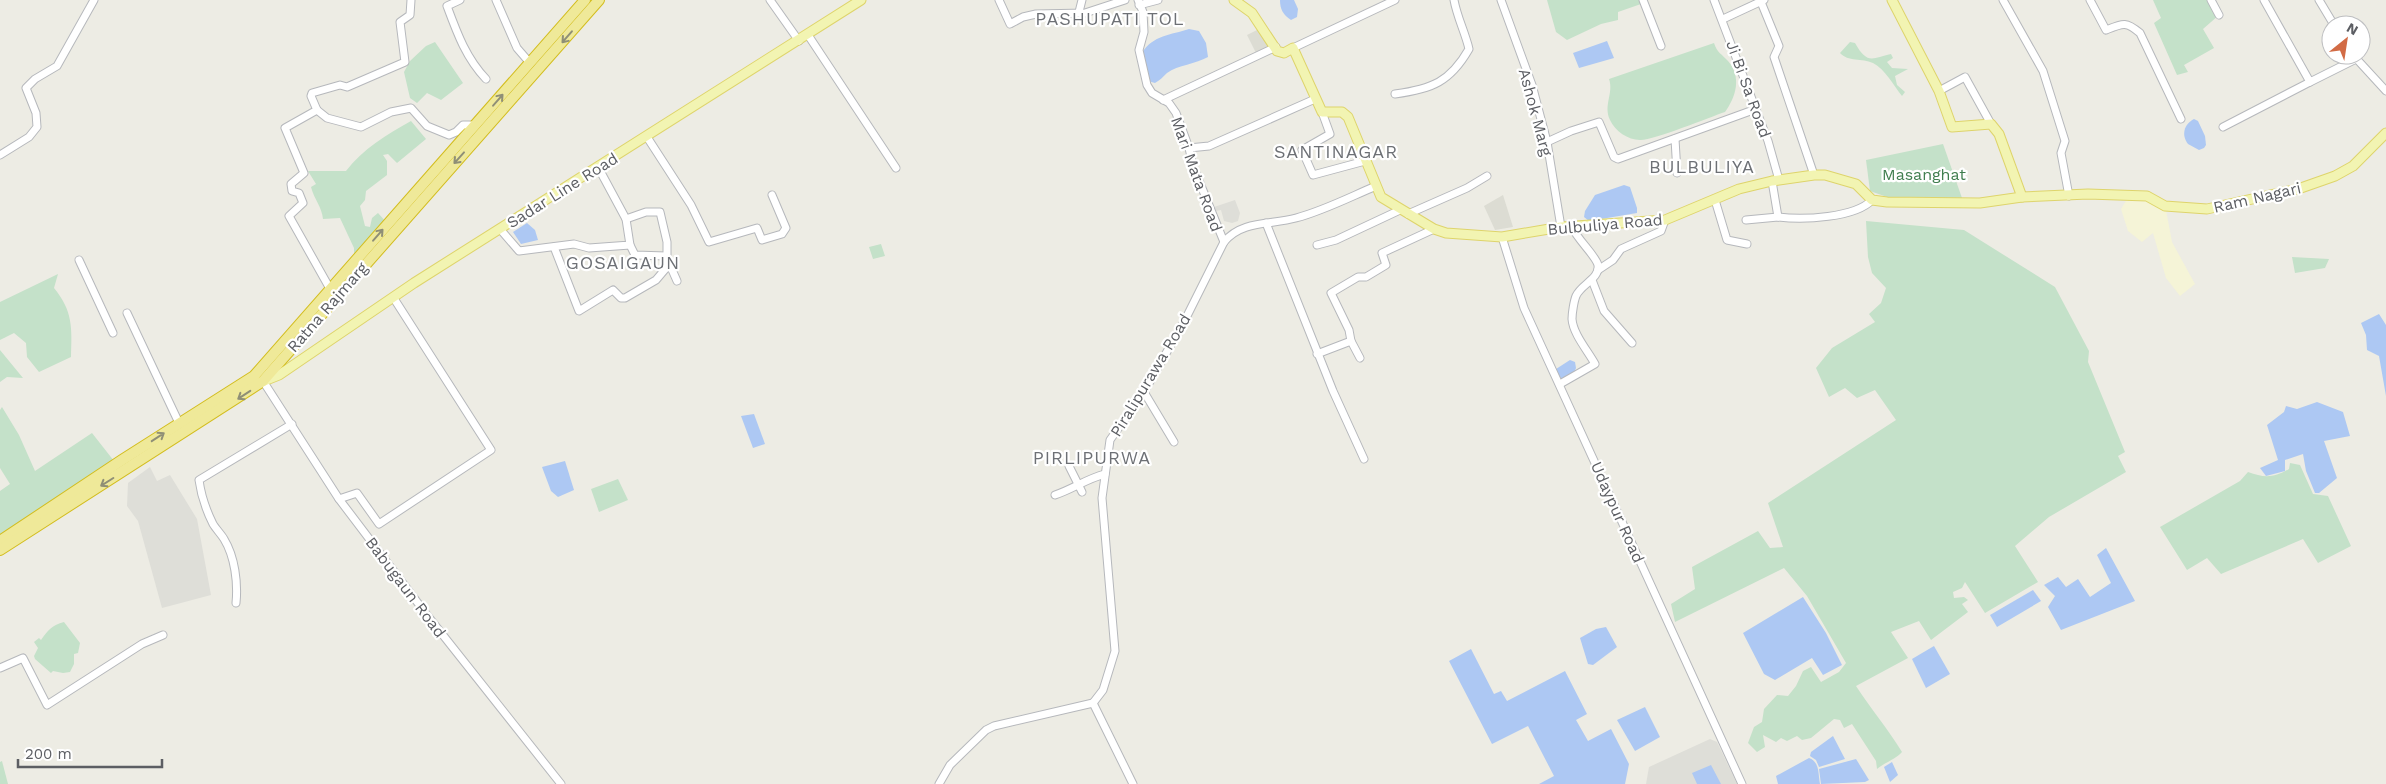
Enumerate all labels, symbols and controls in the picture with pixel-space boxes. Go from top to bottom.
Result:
district label: PASHUPATI TOL [1035,8,1185,29]
north arrow [2321,15,2371,65]
text: N [2344,19,2361,38]
one-way arrow [561,30,572,43]
street label: Ji Bi Sa Road [1722,38,1775,140]
street label: Ashok Marg [1515,66,1556,158]
one-way arrow [492,94,503,107]
street label: Mari Mata Road [1167,114,1226,234]
district label: SANTINAGAR [1274,141,1398,162]
street label: Sadar Line Road [503,149,621,232]
one-way arrow [453,152,465,165]
district label: BULBULIYA [1649,156,1755,177]
park label: Masanghat [1882,165,1966,184]
street label: Ram Nagari [2211,178,2303,217]
street label: Bulbuliya Road [1547,210,1663,239]
one-way arrow [372,228,384,241]
district label: GOSAIGAUN [566,252,680,273]
street label: Ratna Rajmarg [283,258,372,356]
street label: Piralipurawa Road [1106,310,1195,440]
one-way arrow [237,389,251,400]
one-way arrow [150,432,164,442]
district label: PIRLIPURWA [1033,447,1151,468]
street label: Udaypur Road [1587,459,1648,566]
one-way arrow [100,477,114,487]
street label: Babugaun Road [362,533,450,641]
scale bar [18,736,161,768]
text: 200 m [25,745,72,763]

